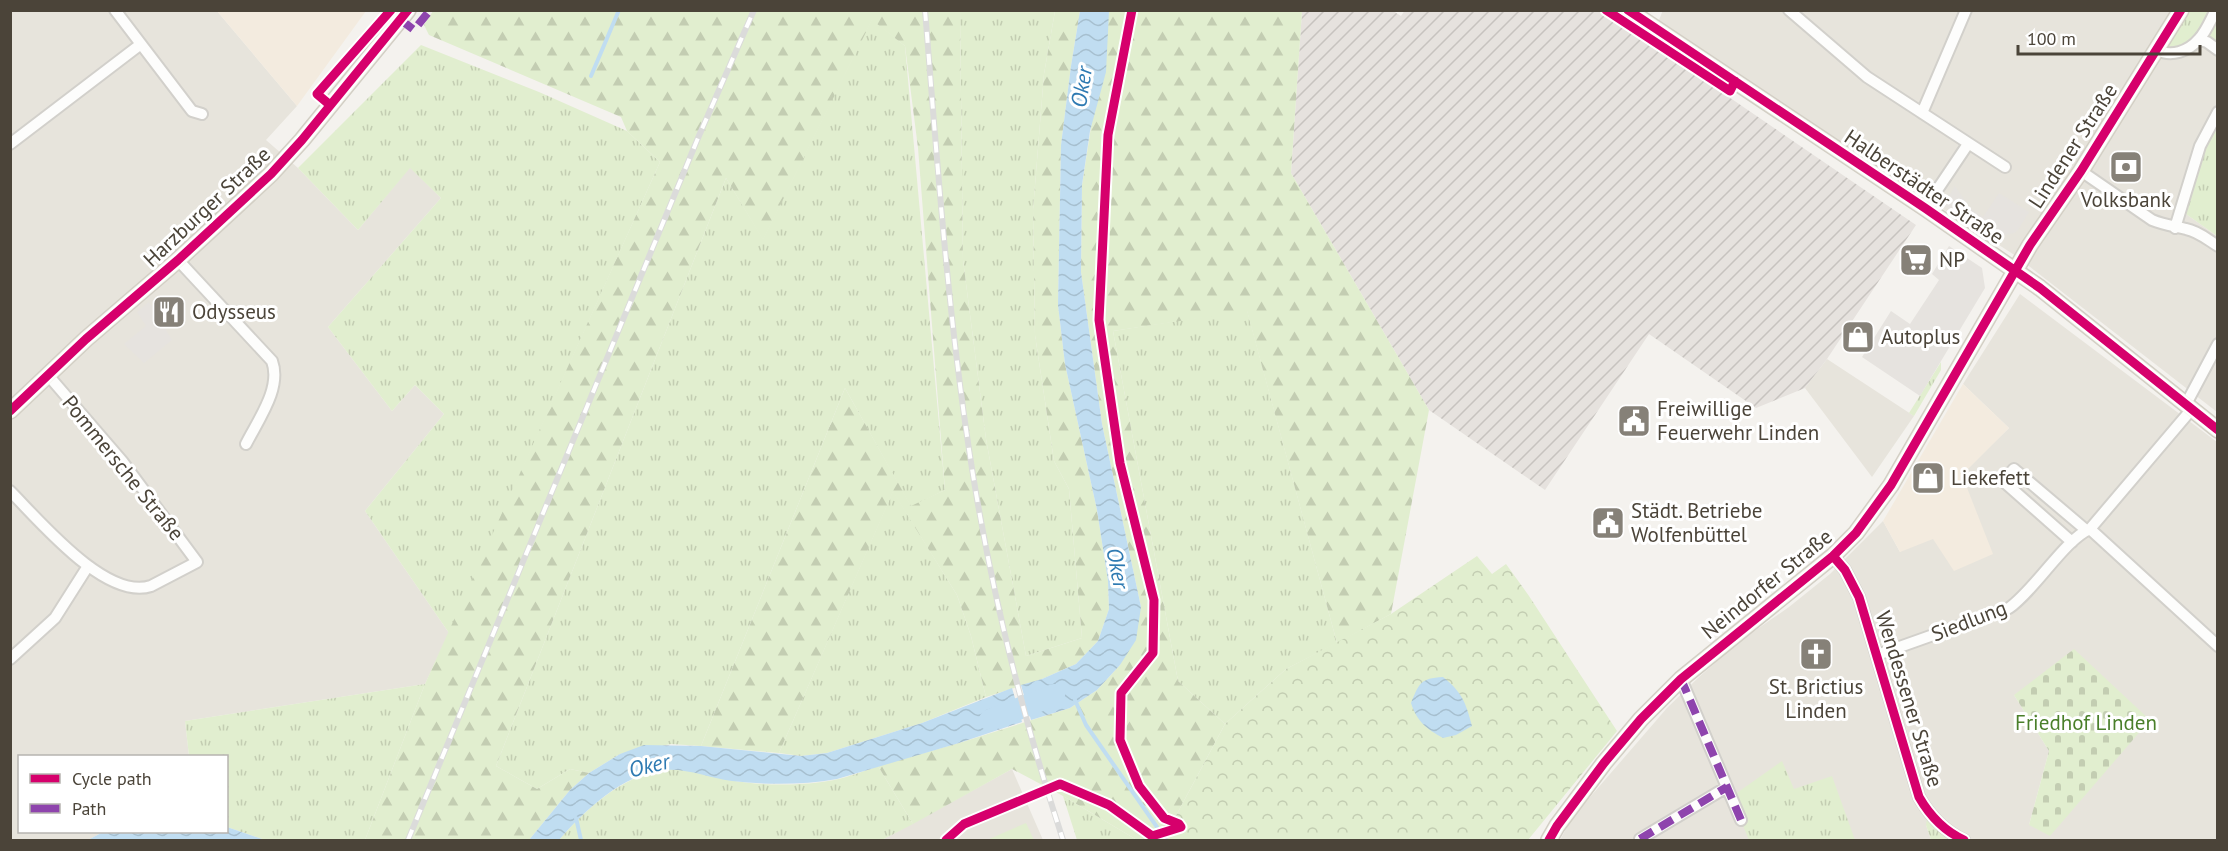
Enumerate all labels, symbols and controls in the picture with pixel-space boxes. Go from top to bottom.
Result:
scale bar [2018,18,2200,56]
text: 100 m [2027,27,2076,50]
water label: Oker [1064,63,1098,109]
street label: Lindener Straße [2022,78,2123,213]
street label: Halberstädter Straße [1839,123,2009,250]
street label: Harzburger Straße [137,141,276,273]
bank icon: Volksbank [2108,149,2144,185]
place label: Volksbank [2080,186,2171,213]
supermarket icon: NP [1898,242,1934,278]
place label: NP [1939,246,1965,273]
restaurant icon: Odysseus [151,294,187,330]
place label: Odysseus [192,298,276,325]
shop icon: Autoplus [1840,319,1876,355]
place label: Autoplus [1881,323,1960,350]
street label: Pommersche Straße [57,390,190,546]
place label: Freiwillige Feuerwehr Linden [1657,395,1819,446]
public building icon: Freiwillige Feuerwehr Linden [1616,403,1652,439]
shop icon: Liekefett [1910,460,1946,496]
place label: Liekefett [1951,464,2030,491]
place label: Städt. Betriebe Wolfenbüttel [1631,497,1762,548]
public building icon: Städt. Betriebe Wolfenbüttel [1590,505,1626,541]
street label: Neindorfer Straße [1696,523,1838,645]
water label: Oker [1100,545,1136,593]
street label: Siedlung [1927,594,2011,647]
street label: Wendessener Straße [1870,607,1949,790]
church icon: St. Brictius Linden [1798,636,1834,672]
place label: St. Brictius Linden [1769,673,1863,724]
park label: Friedhof Linden [2015,709,2157,736]
water label: Oker [626,746,674,783]
legend [18,755,228,833]
text: Cycle path [72,767,152,790]
text: Path [72,797,106,820]

